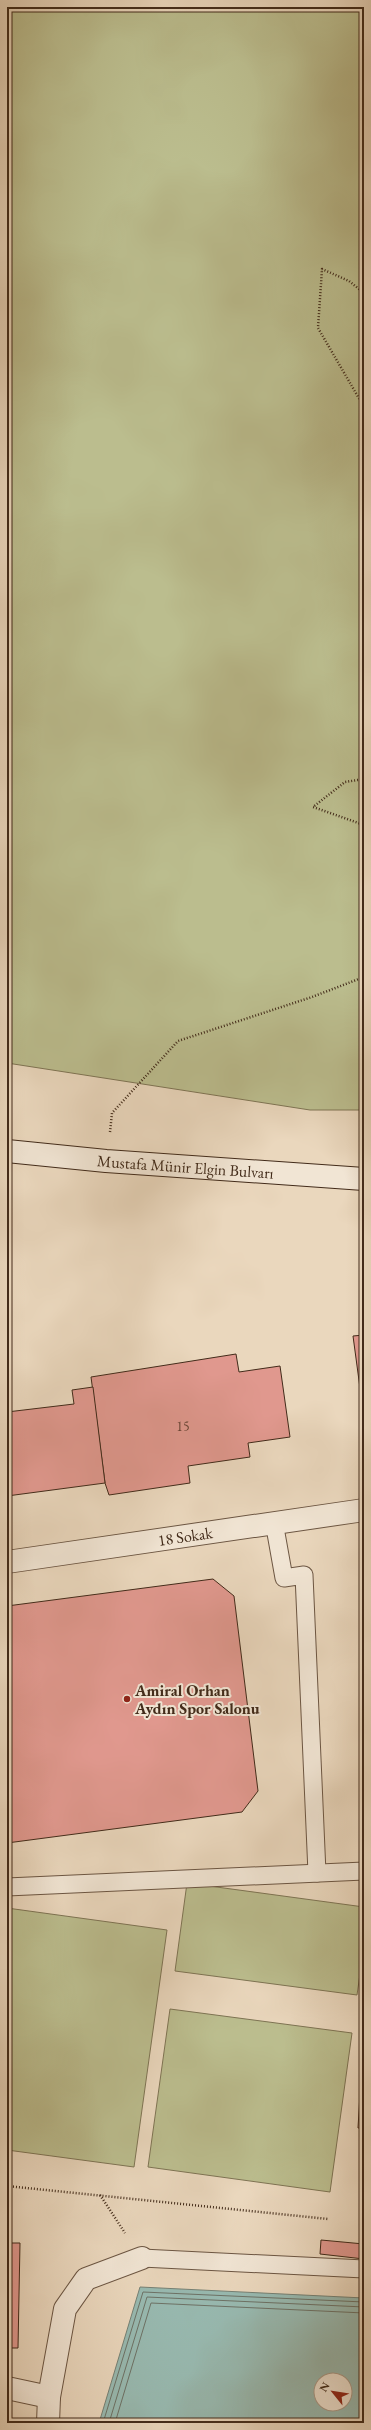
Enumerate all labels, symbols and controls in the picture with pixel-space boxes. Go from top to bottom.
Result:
street label: Mustafa Münir Elgin Bulvarı [96,1150,274,1184]
house number: 15 [176,1417,190,1435]
street label: 18 Sokak [156,1522,214,1551]
place label: Amiral Orhan Aydın Spor Salonu [134,1680,260,1719]
marker: Amiral Orhan Aydın Spor Salonu [122,1694,132,1704]
north arrow [313,2372,353,2412]
text: N [316,2380,333,2394]

